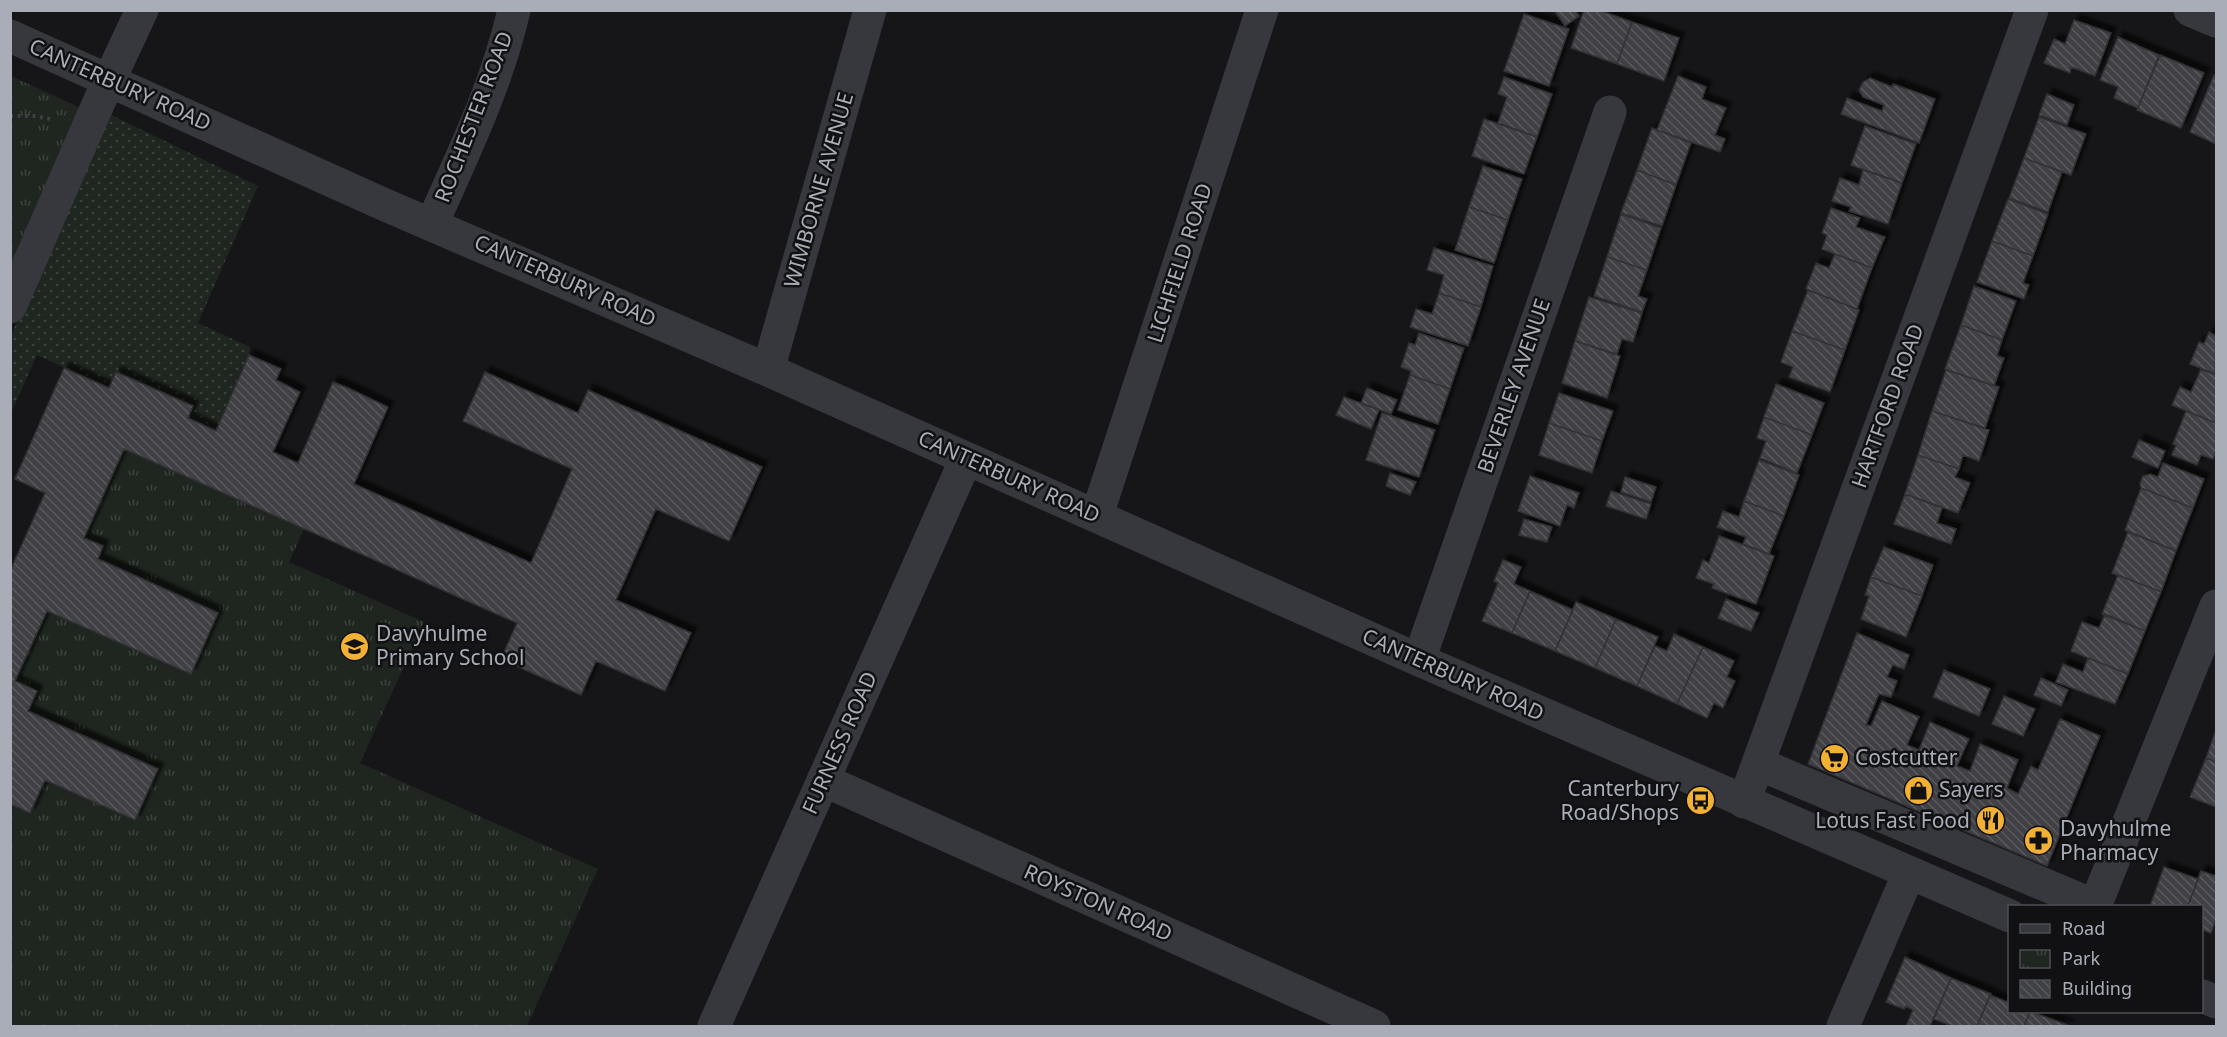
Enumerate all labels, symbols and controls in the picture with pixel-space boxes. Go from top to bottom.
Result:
street label: ROCHESTER ROAD [428,27,519,206]
street label: CANTERBURY ROAD [25,31,216,137]
street label: WIMBORNE AVENUE [777,89,859,291]
street label: LICHFIELD ROAD [1140,179,1218,346]
street label: CANTERBURY ROAD [470,227,661,333]
street label: BEVERLEY AVENUE [1470,295,1556,477]
street label: HARTFORD ROAD [1844,320,1930,492]
street label: CANTERBURY ROAD [914,423,1105,529]
place label: Davyhulme Primary School [376,619,524,671]
street label: CANTERBURY ROAD [1358,621,1549,727]
school or university icon: Davyhulme Primary School [339,630,371,662]
street label: FURNESS ROAD [795,667,883,818]
supermarket icon: Costcutter [1818,742,1850,774]
place label: Costcutter [1855,743,1958,771]
place label: Canterbury Road/Shops [1561,774,1679,826]
shop icon: Sayers [1902,774,1934,806]
place label: Sayers [1939,775,2004,803]
bus stop icon: Canterbury Road/Shops [1684,785,1716,817]
restaurant icon: Lotus Fast Food [1975,805,2007,837]
place label: Lotus Fast Food [1815,806,1970,834]
place label: Davyhulme Pharmacy [2060,814,2171,866]
pharmacy icon: Davyhulme Pharmacy [2023,825,2055,857]
street label: ROYSTON ROAD [1020,857,1177,947]
legend [2008,905,2203,1013]
text: Road [2062,916,2105,940]
text: Park [2062,946,2100,970]
text: Building [2062,976,2132,1000]

